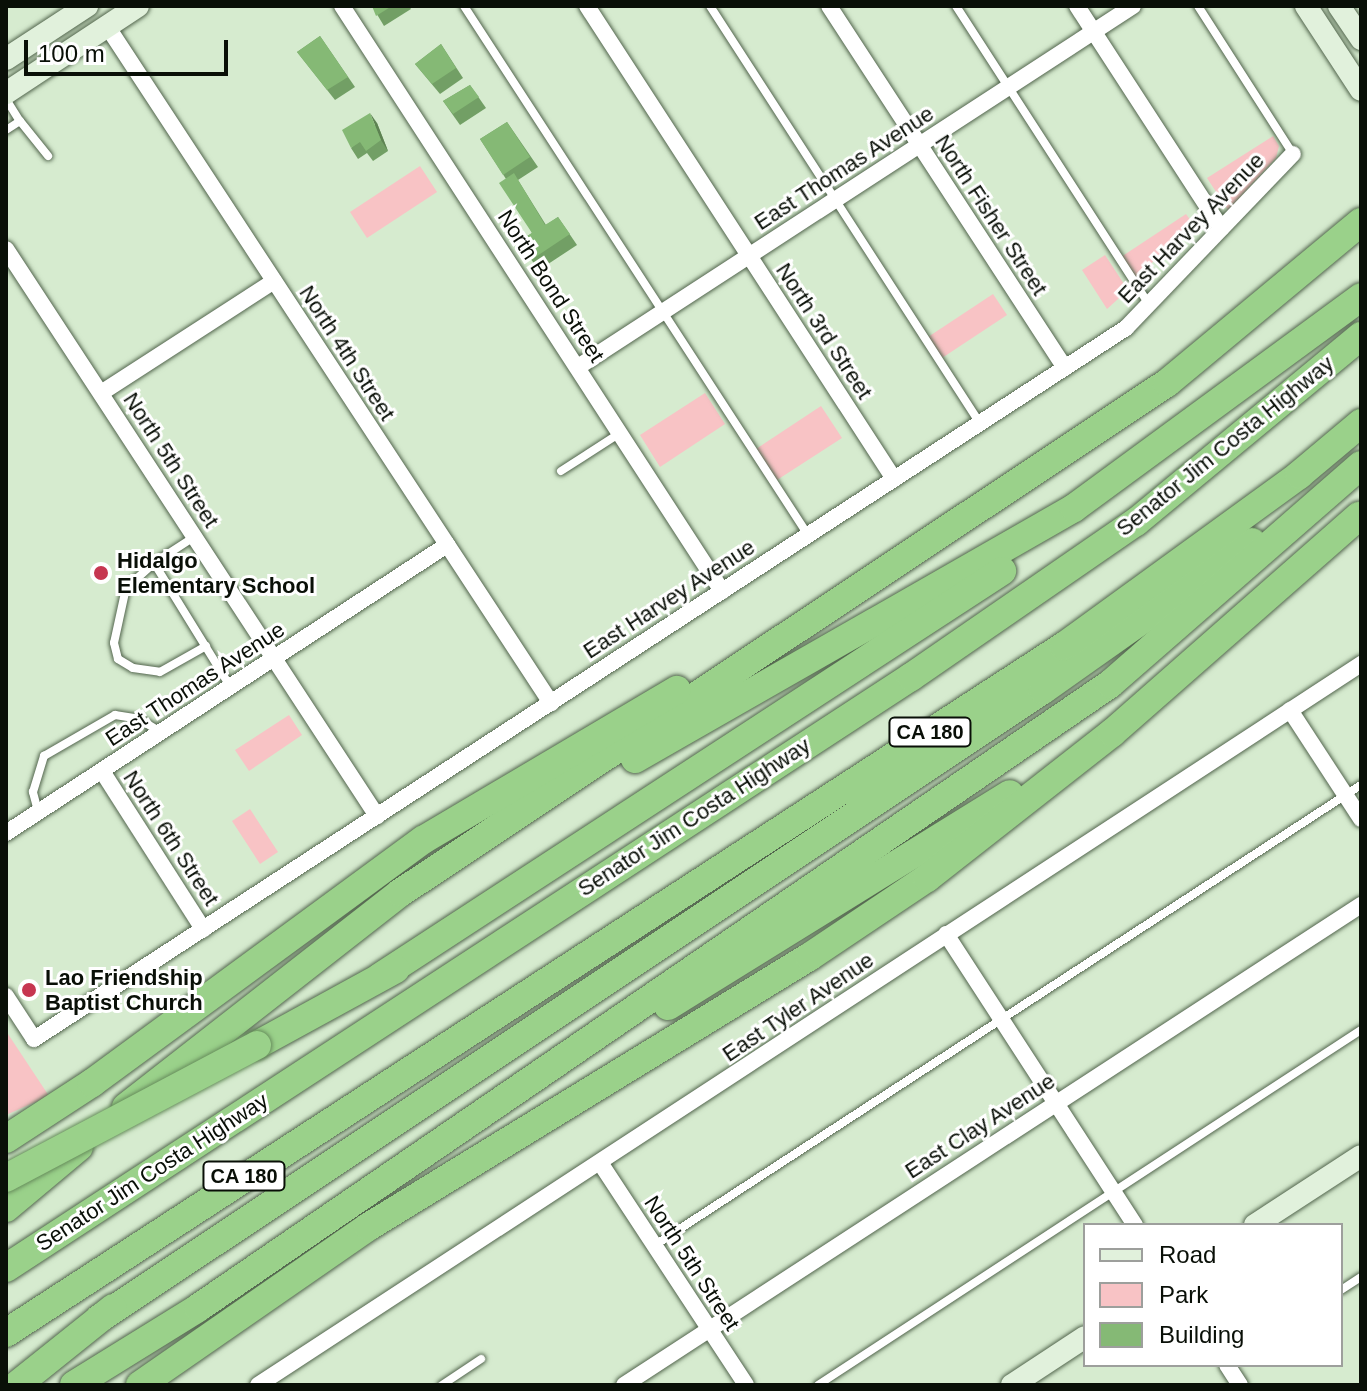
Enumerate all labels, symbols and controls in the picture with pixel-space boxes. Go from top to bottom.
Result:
scale bar [28,24,232,74]
text: 100 m [38,40,105,67]
street label: East Thomas Avenue [749,100,939,236]
street label: North Fisher Street [929,130,1053,300]
street label: East Harvey Avenue [1112,147,1270,309]
street label: North Bond Street [492,205,610,367]
street label: North 3rd Street [770,258,878,404]
street label: North 4th Street [294,281,400,425]
street label: Senator Jim Costa Highway [1111,350,1339,542]
street label: North 5th Street [118,388,224,532]
street label: East Harvey Avenue [578,533,760,665]
place label: Hidalgo Elementary School [117,547,315,598]
marker: Hidalgo Elementary School [92,564,110,582]
street label: East Thomas Avenue [100,616,290,752]
road number: CA 180 [888,716,972,748]
street label: Senator Jim Costa Highway [573,732,815,902]
street label: North 6th Street [118,766,224,910]
street label: East Tyler Avenue [717,946,879,1068]
place label: Lao Friendship Baptist Church [45,964,203,1016]
marker: Lao Friendship Baptist Church [20,981,38,999]
street label: East Clay Avenue [900,1067,1060,1185]
street label: Senator Jim Costa Highway [31,1087,273,1257]
road number: CA 180 [202,1160,286,1192]
street label: North 5th Street [639,1191,745,1335]
legend [1083,1223,1343,1367]
text: Road [1159,1241,1216,1268]
text: Park [1159,1281,1208,1308]
text: Building [1159,1321,1244,1348]

